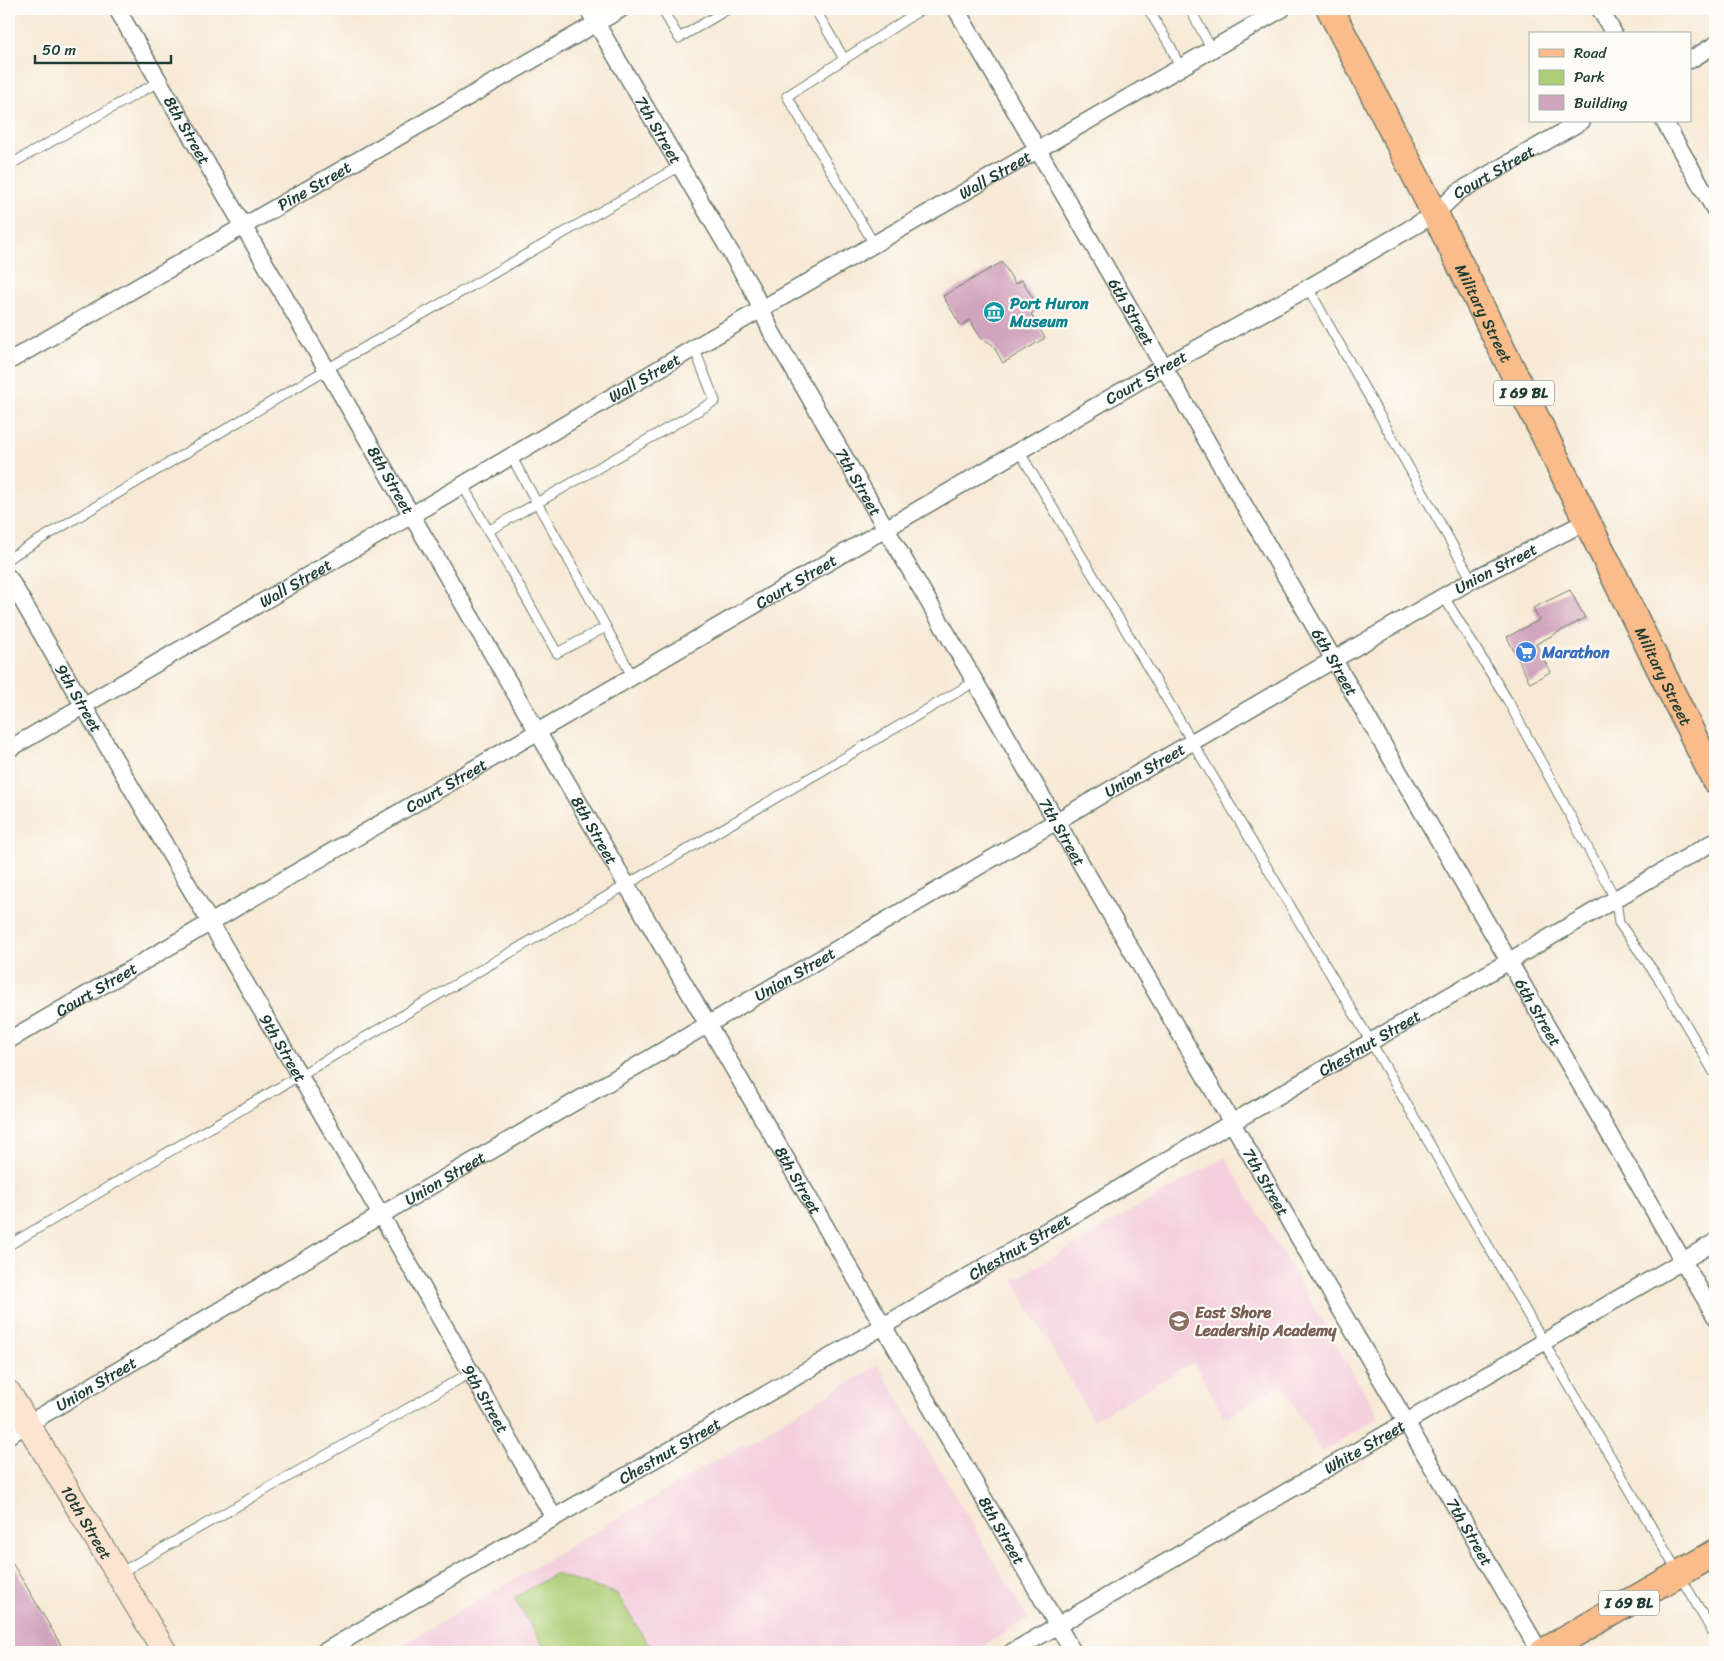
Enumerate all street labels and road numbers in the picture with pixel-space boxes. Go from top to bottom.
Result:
street label: 8th Street [155,90,219,170]
street label: 7th Street [627,90,690,170]
street label: Court Street [1447,137,1541,207]
street label: Wall Street [953,142,1037,208]
street label: Pine Street [272,153,357,219]
street label: Military Street [1447,259,1520,368]
street label: 6th Street [1100,272,1163,352]
street label: Court Street [1099,342,1193,413]
street label: Wall Street [603,345,686,411]
road number: I 69 BL [1494,380,1554,406]
street label: 8th Street [359,440,422,520]
street label: 7th Street [827,442,890,522]
street label: Union Street [1449,535,1543,602]
street label: Court Street [750,546,843,617]
street label: Wall Street [254,551,337,616]
street label: 6th Street [1303,622,1366,702]
street label: Military Street [1626,622,1700,731]
street label: 9th Street [47,658,110,738]
street label: Union Street [1098,735,1191,806]
street label: Court Street [400,750,493,821]
street label: 8th Street [563,790,626,870]
street label: 7th Street [1031,792,1094,872]
street label: Union Street [748,939,841,1010]
street label: Court Street [50,954,143,1025]
street label: 6th Street [1507,973,1570,1052]
street label: Chestnut Street [1313,1002,1426,1084]
street label: 9th Street [251,1008,315,1088]
street label: 8th Street [766,1140,830,1220]
street label: 7th Street [1234,1142,1297,1222]
street label: Union Street [399,1143,491,1214]
street label: Chestnut Street [963,1206,1077,1288]
street label: Union Street [50,1348,143,1420]
street label: 9th Street [454,1359,517,1439]
street label: Chestnut Street [613,1410,727,1492]
street label: White Street [1318,1412,1411,1482]
street label: 10th Street [53,1480,120,1566]
street label: 8th Street [970,1490,1033,1571]
street label: 7th Street [1438,1492,1501,1572]
road number: I 69 BL [1599,1590,1659,1616]

